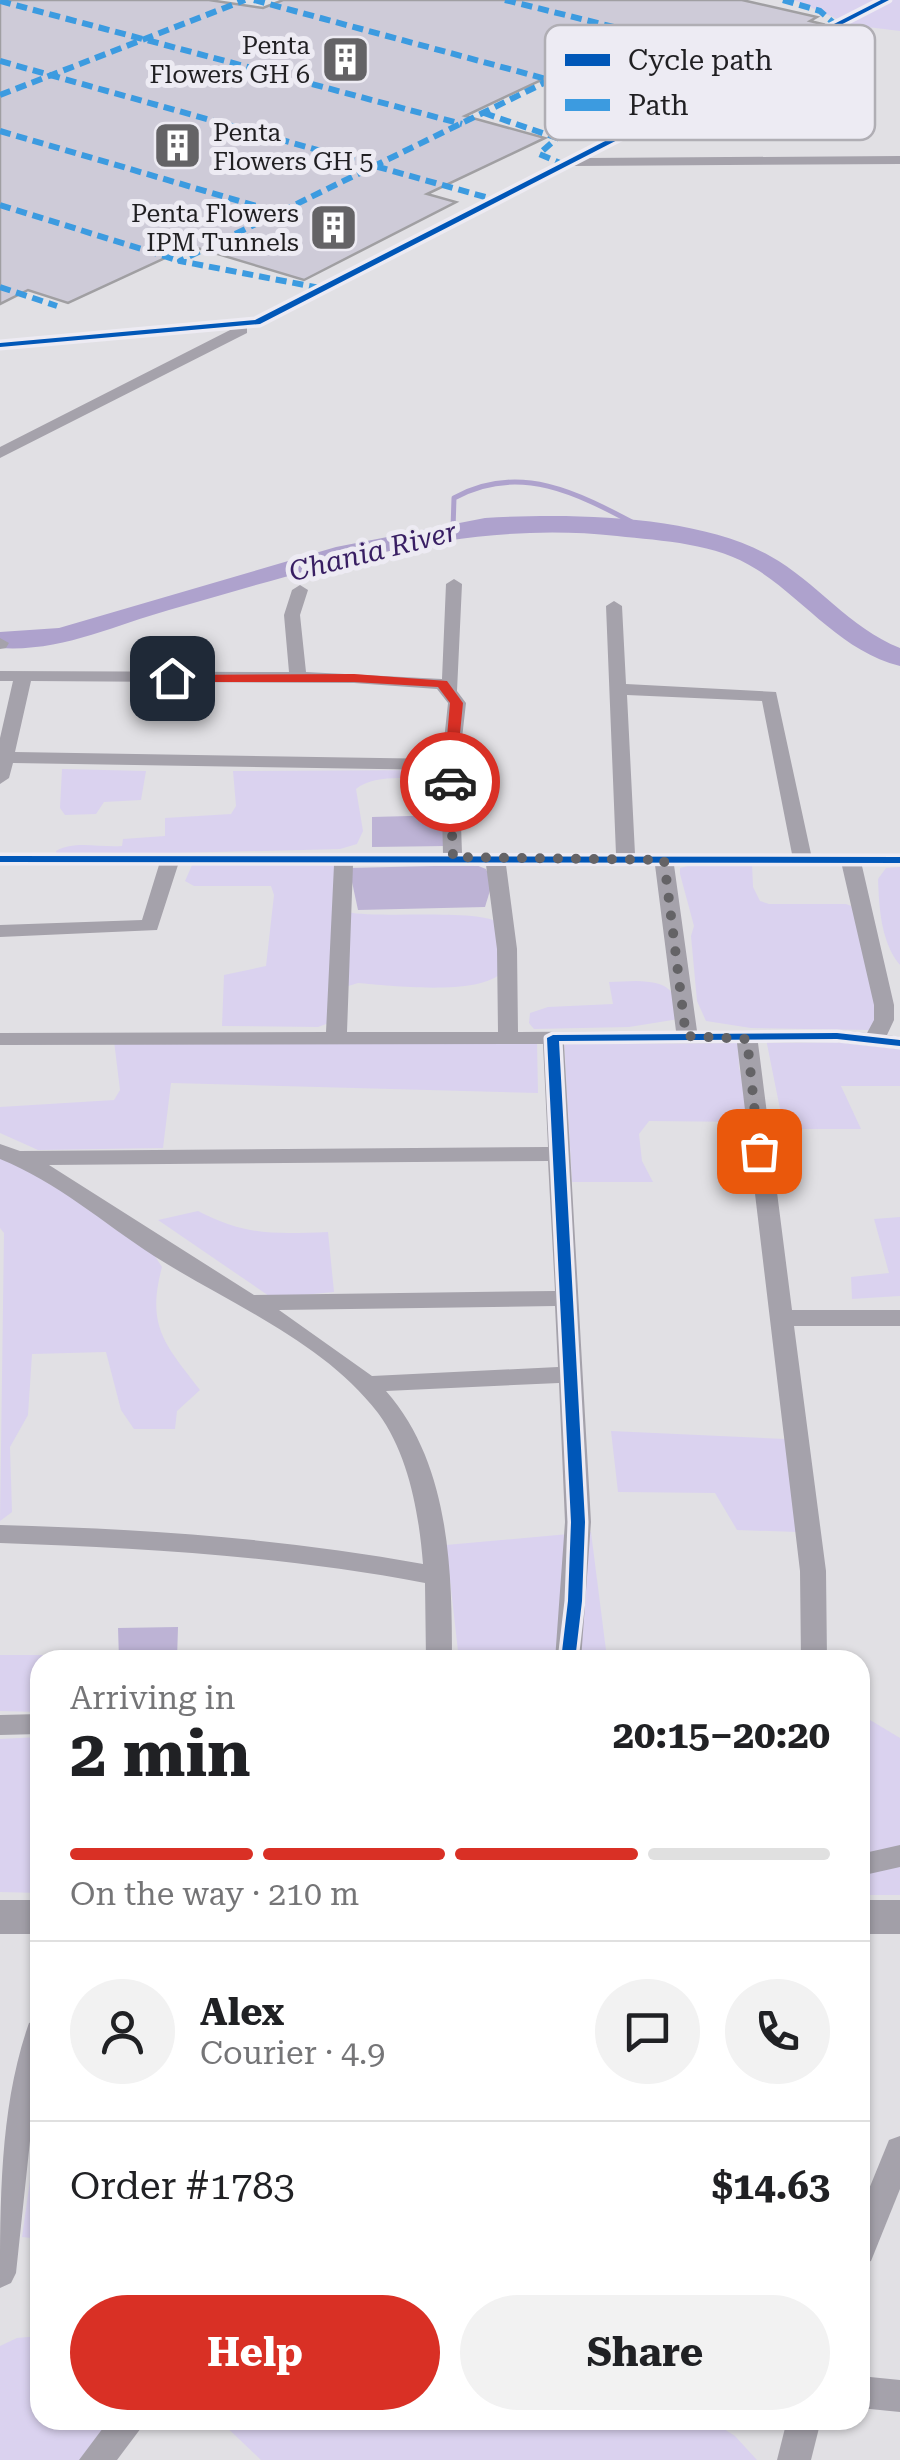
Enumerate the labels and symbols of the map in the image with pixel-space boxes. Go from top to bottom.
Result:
legend [545,25,875,140]
place label: Penta Flowers GH 6 [150,31,310,89]
building icon: Penta Flowers GH 6 [319,33,371,85]
text: Cycle path [628,44,773,77]
text: Path [628,89,689,122]
place label: Penta Flowers GH 5 [213,118,373,176]
building icon: Penta Flowers GH 5 [152,120,204,172]
place label: Penta Flowers IPM Tunnels [131,199,299,257]
building icon: Penta Flowers IPM Tunnels [308,201,360,253]
water label: Chania River [286,515,461,588]
pin [130,636,215,721]
courier [400,732,500,832]
pin [717,1109,802,1194]

